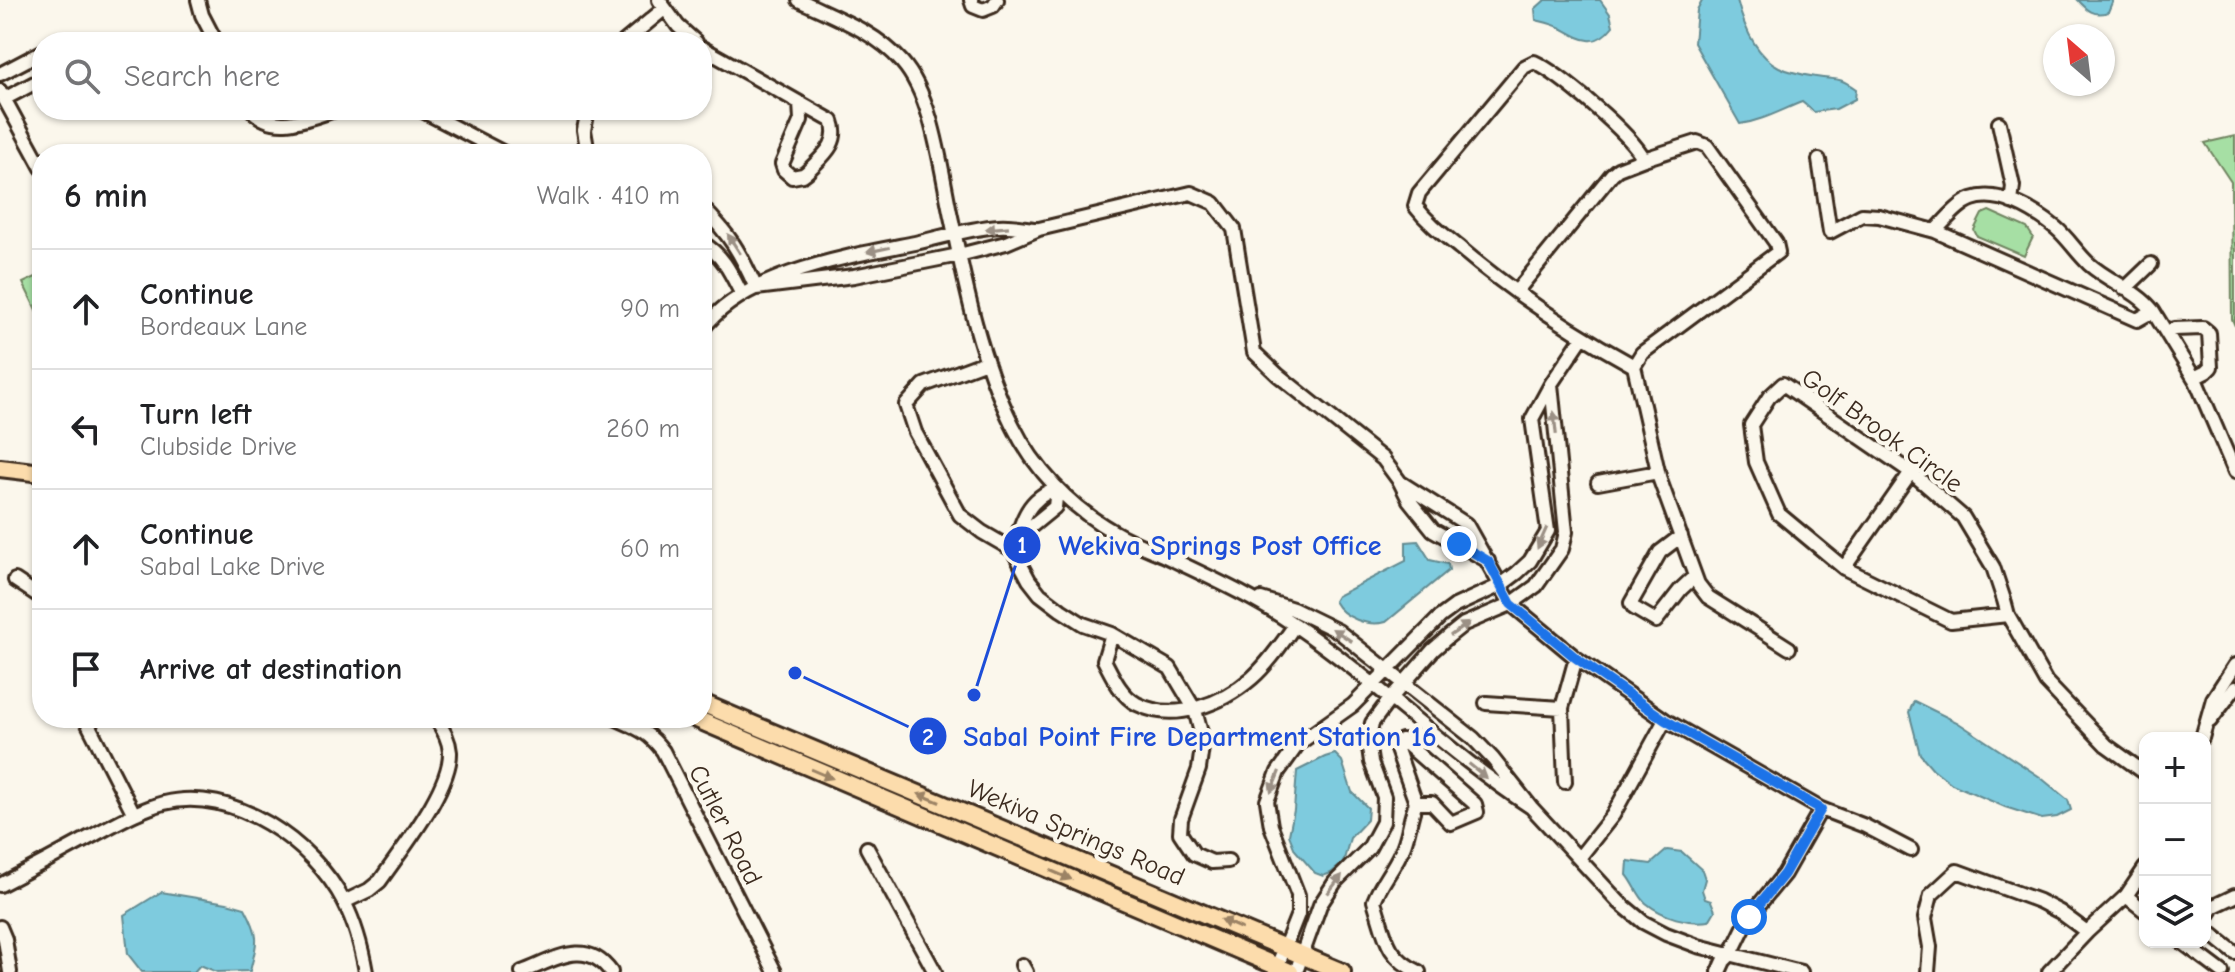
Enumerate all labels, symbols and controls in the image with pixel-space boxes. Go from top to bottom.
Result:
north arrow [2043,24,2115,96]
search box [32,32,712,120]
icon: search [60,54,104,98]
text: Search here [124,59,280,94]
text: 6 min [64,176,148,216]
text: Walk · 410 m [537,181,680,211]
one-way arrow [984,221,1009,234]
one-way arrow [727,234,742,255]
one-way arrow [866,244,891,257]
text: Continue [140,277,254,312]
icon: ahead [64,287,108,331]
text: 90 m [620,294,680,324]
text: Bordeaux Lane [140,312,307,342]
street label: Golf Brook Circle [1796,363,1968,499]
text: Turn left [140,397,252,432]
icon: left [64,407,108,451]
one-way arrow [1548,410,1561,435]
text: 260 m [606,414,680,444]
text: Clubside Drive [140,432,297,462]
text: Continue [140,517,254,552]
callout: Wekiva Springs Post Office [1002,519,1397,571]
route end [1441,526,1477,562]
icon: ahead [64,527,108,571]
one-way arrow [1535,527,1548,550]
text: Wekiva Springs Post Office [1058,530,1382,562]
text: 1 [1017,531,1027,559]
text: 60 m [620,534,680,564]
text: Sabal Lake Drive [140,552,325,582]
one-way arrow [1449,621,1470,636]
one-way arrow [1332,628,1353,643]
icon: arrive [64,647,108,691]
text: Arrive at destination [140,652,402,687]
callout: Sabal Point Fire Department Station 16 [908,710,1453,762]
text: Sabal Point Fire Department Station 16 [963,721,1437,753]
text: 2 [922,723,934,751]
map controls [2139,732,2211,948]
button: + [2139,732,2211,804]
street label: Cutler Road [682,760,768,890]
one-way arrow [1467,762,1487,779]
one-way arrow [810,767,834,780]
one-way arrow [1268,770,1281,794]
street label: Wekiva Springs Road [963,774,1189,892]
one-way arrow [917,791,941,804]
button: − [2139,804,2211,876]
one-way arrow [1050,869,1073,882]
one-way arrow [1327,874,1343,894]
button: layers [2139,876,2211,948]
route start [1731,899,1767,935]
one-way arrow [1219,917,1243,930]

